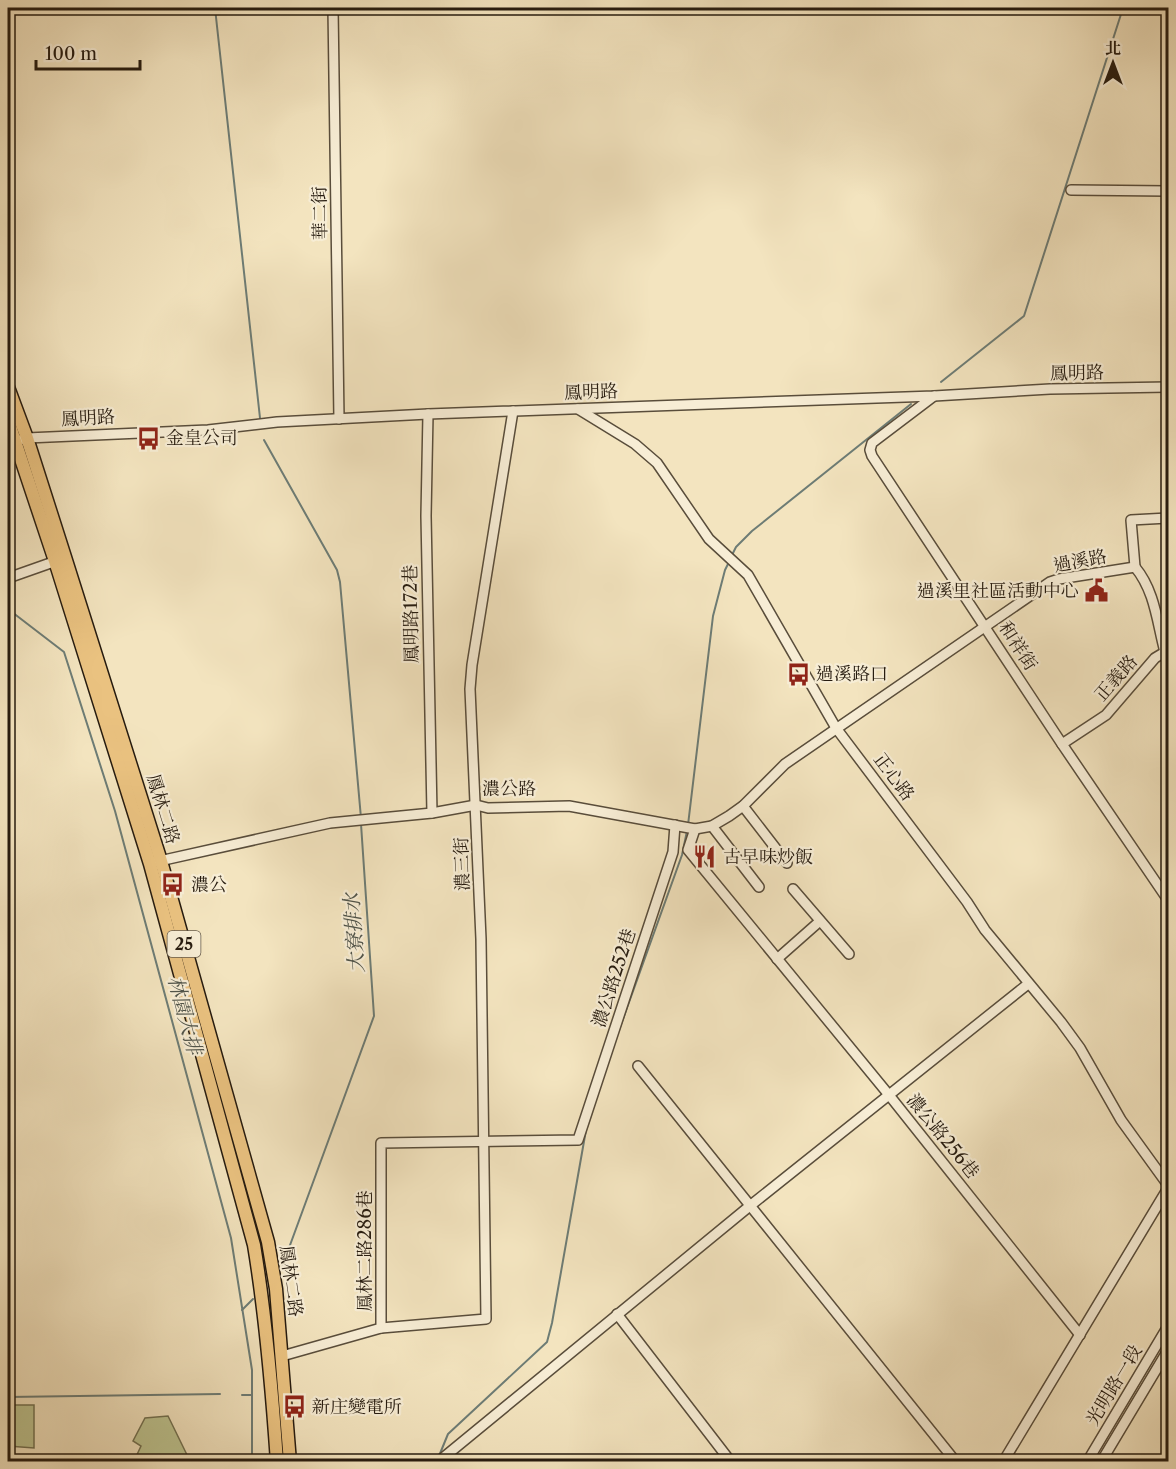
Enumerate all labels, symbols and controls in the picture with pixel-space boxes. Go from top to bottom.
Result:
scale bar [36,33,140,71]
north arrow [1083,33,1143,93]
text: 北 [1105,38,1121,58]
text: 100 m [45,43,97,65]
street label: 華二街 [309,186,331,240]
street label: 鳳明路 [1050,362,1104,384]
street label: 鳳明路 [564,380,618,404]
street label: 鳳明路 [60,406,116,430]
bus stop icon: 金皇公司 [135,425,161,451]
place label: 金皇公司 [166,427,238,449]
street label: 過溪路 [1051,545,1109,577]
street label: 鳳明路172巷 [399,564,423,664]
public building icon: 過溪里社區活動中心 [1084,578,1110,604]
place label: 過溪里社區活動中心 [917,580,1079,602]
street label: 和祥街 [994,617,1042,675]
street label: 正義路 [1090,650,1142,706]
bus stop icon: 過溪路口 [785,661,811,687]
place label: 過溪路口 [816,663,888,685]
street label: 正心路 [869,749,919,805]
street label: 鳳林二路 [142,771,184,847]
street label: 濃公路 [482,778,536,800]
street label: 濃三街 [450,837,474,891]
restaurant icon: 古早味炒飯 [692,844,718,870]
place label: 古早味炒飯 [723,846,813,868]
bus stop icon: 濃公 [160,872,186,898]
place label: 濃公 [191,874,227,896]
water label: 大寮排水 [339,890,369,974]
street label: 濃公路252巷 [588,926,640,1030]
road number: 25 [168,931,201,957]
water label: 林園大排 [163,973,208,1060]
street label: 濃公路256巷 [902,1089,984,1183]
street label: 鳳林二路286巷 [354,1190,376,1312]
street label: 鳳林二路 [275,1244,307,1318]
street label: 光明路一段 [1081,1341,1147,1429]
bus stop icon: 新庄變電所 [281,1394,307,1420]
place label: 新庄變電所 [312,1396,402,1418]

